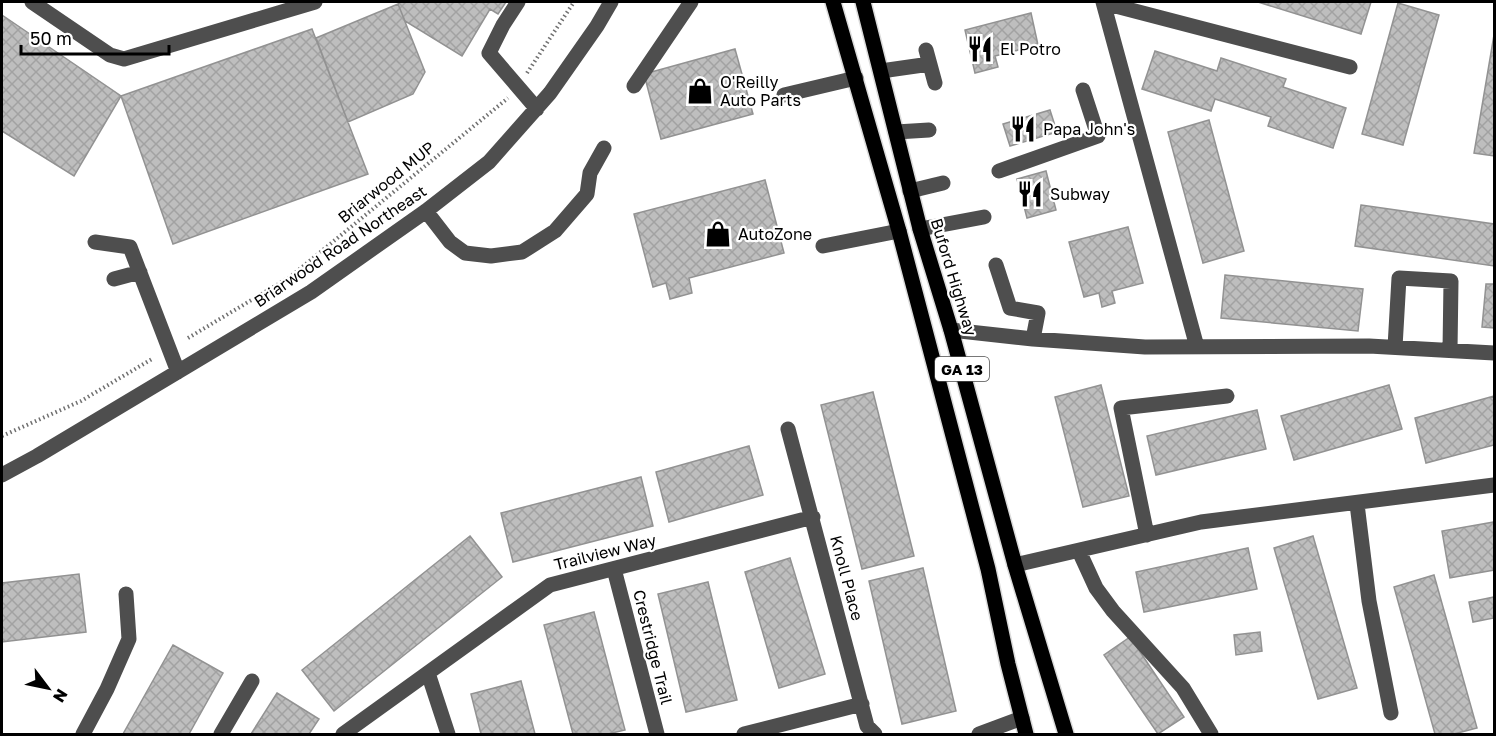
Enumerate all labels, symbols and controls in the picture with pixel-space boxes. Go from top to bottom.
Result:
scale bar [21,18,170,56]
text: 50 m [30,27,72,49]
restaurant icon: El Potro [965,34,995,64]
place label: El Potro [1000,39,1061,59]
place label: O'Reilly Auto Parts [720,72,801,110]
shop icon: O'Reilly Auto Parts [685,76,715,106]
restaurant icon: Papa John's [1008,114,1038,144]
place label: Papa John's [1043,119,1135,139]
street label: Briarwood MUP [334,137,438,227]
restaurant icon: Subway [1015,179,1045,209]
street label: Briarwood Road Northeast [250,181,430,311]
place label: Subway [1050,184,1110,204]
street label: Buford Highway [927,216,981,338]
shop icon: AutoZone [703,219,733,249]
place label: AutoZone [738,224,812,244]
road number: GA 13 [935,357,989,381]
street label: Trailview Way [552,530,658,574]
street label: Knoll Place [826,533,868,623]
street label: Crestridge Trail [629,588,677,706]
north arrow [18,658,78,718]
text: N [49,685,72,706]

